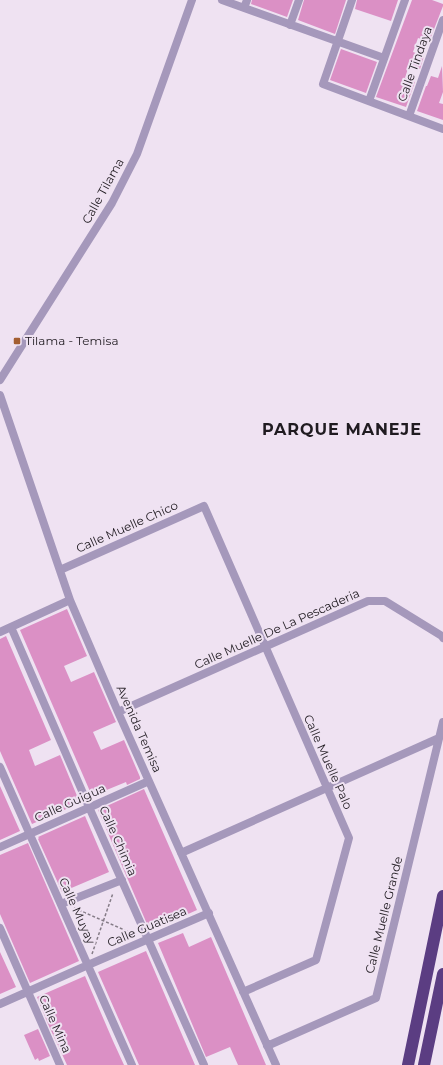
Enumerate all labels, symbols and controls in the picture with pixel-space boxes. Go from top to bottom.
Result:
street label: Calle Tindaya [394,24,435,103]
street label: Calle Tilama [78,155,127,226]
place label: Tilama - Temisa [25,333,118,348]
marker: Tilama - Temisa [12,336,22,346]
district label: PARQUE MANEJE [262,420,422,439]
street label: Calle Muelle Chico [74,497,180,556]
street label: Calle Muelle De La Pescaderia [192,585,362,672]
street label: Avenida Temisa [114,683,165,775]
street label: Calle Muelle Palo [301,712,356,812]
street label: Calle Guigua [32,780,108,825]
street label: Calle Chimia [96,803,141,878]
street label: Calle Muelle Grande [362,855,405,975]
street label: Calle Muyay [56,875,99,947]
street label: Calle Guatisea [105,903,189,950]
street label: Calle Mina [36,992,75,1055]

